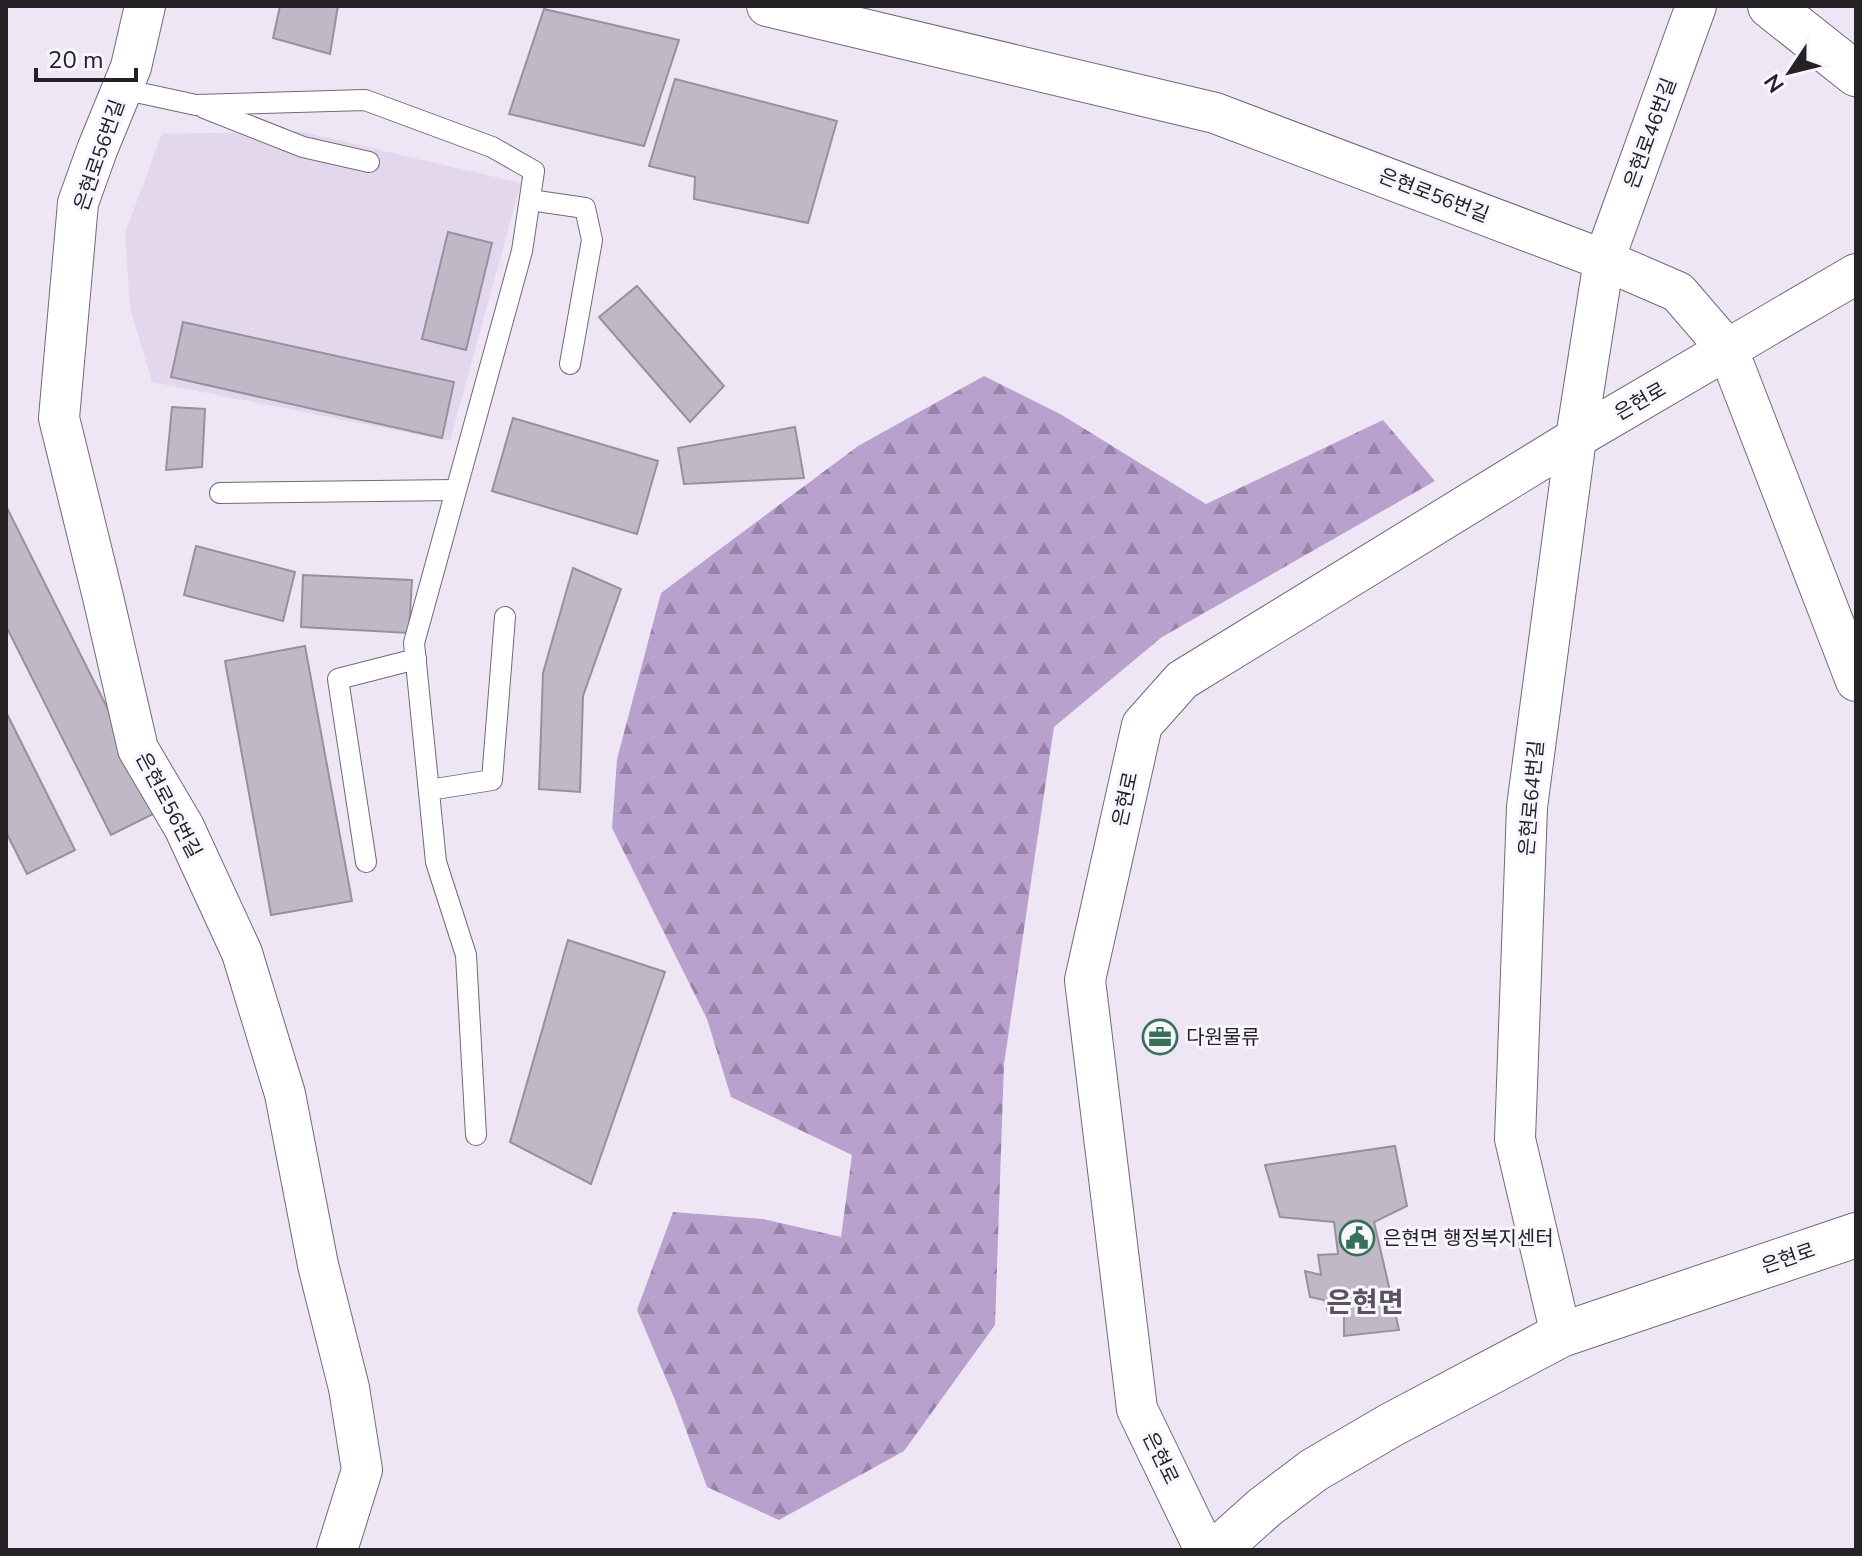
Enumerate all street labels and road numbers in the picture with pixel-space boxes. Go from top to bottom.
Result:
street label: 은현로46번길 [1618,74,1683,192]
street label: 은현로56번길 [68,96,131,214]
street label: 은현로56번길 [1375,162,1493,229]
street label: 은현로 [1610,376,1671,427]
street label: 은현로64번길 [1513,739,1550,857]
street label: 은현로56번길 [129,748,208,863]
street label: 은현로 [1107,769,1144,829]
street label: 은현로 [1758,1237,1819,1280]
street label: 은현로 [1136,1427,1185,1489]

